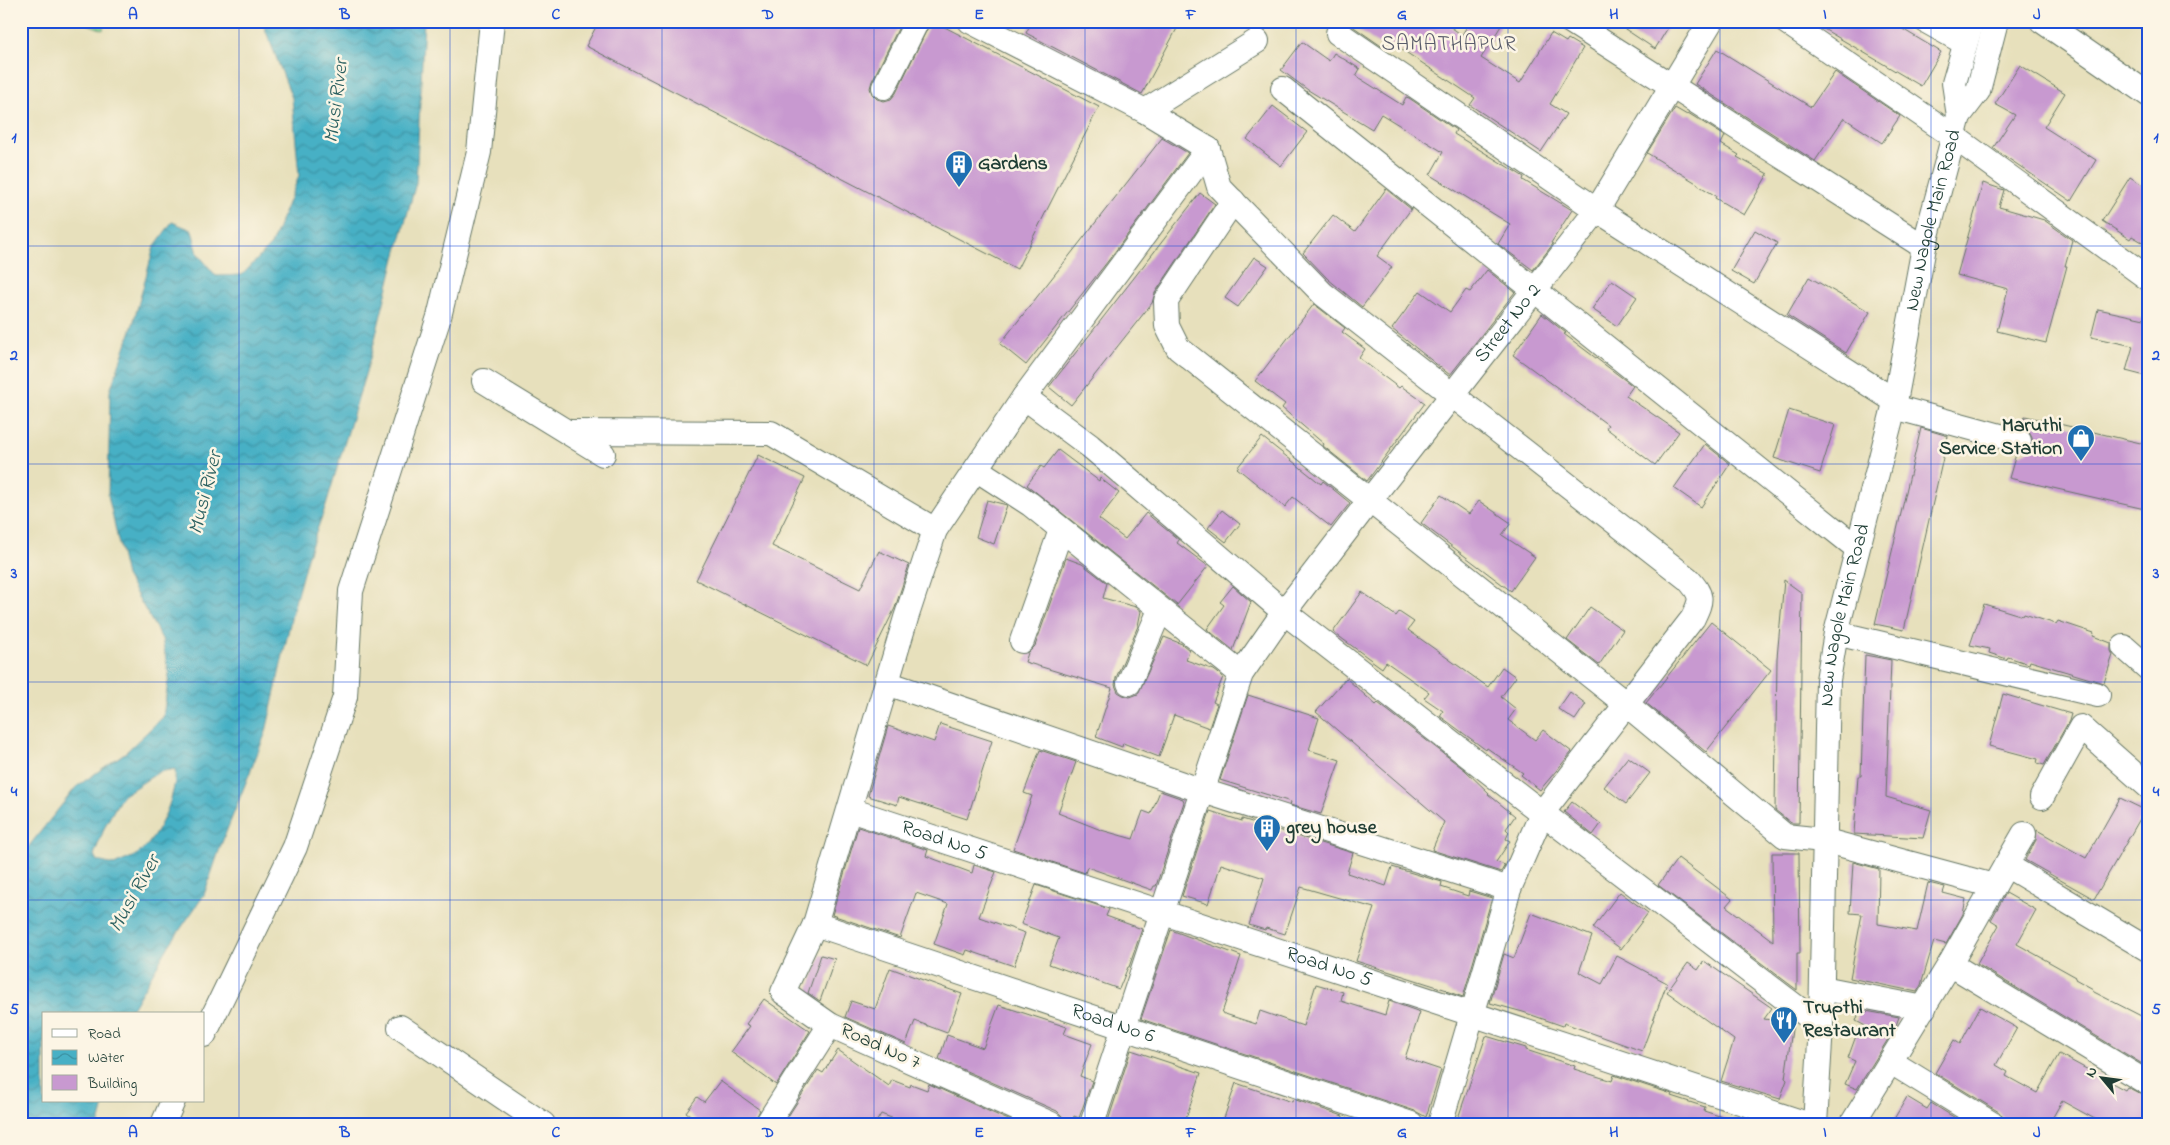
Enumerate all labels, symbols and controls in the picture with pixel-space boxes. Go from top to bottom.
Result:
text: A [128,3,138,27]
text: B [339,3,351,27]
text: C [552,3,561,27]
text: D [761,3,774,27]
text: E [974,3,984,27]
text: F [1185,3,1197,27]
text: G [1397,3,1407,27]
text: H [1609,3,1619,27]
text: I [1823,3,1827,27]
text: J [2033,3,2041,27]
district label: SAMATHAPUR [1381,30,1517,60]
water label: Musi River [317,55,357,145]
text: 1 [11,126,17,150]
street label: New Nagole Main Road [1898,126,1969,314]
text: 1 [2153,126,2159,150]
building icon: Gardens [944,149,974,188]
place label: Gardens [978,150,1048,179]
street label: Street No 2 [1468,277,1549,369]
text: 2 [9,344,18,368]
text: 2 [2151,344,2160,368]
place label: Maruthi Service Station [1939,412,2062,464]
shop icon: Maruthi Service Station [2066,423,2096,462]
water label: Musi River [181,446,231,538]
street label: New Nagole Main Road [1813,521,1878,707]
text: 3 [10,562,18,586]
text: 3 [2152,562,2160,586]
text: 4 [10,780,18,804]
text: 4 [2152,780,2160,804]
street label: Road No 5 [897,813,991,868]
building icon: grey house [1252,813,1282,852]
place label: grey house [1285,814,1378,844]
water label: Musi River [101,848,170,938]
street label: Road No 5 [1282,939,1376,995]
place label: Trupthi Restaurant [1803,994,1896,1046]
street label: Road No 6 [1067,996,1158,1051]
text: 5 [9,998,19,1022]
text: 5 [2151,998,2161,1022]
restaurant icon: Trupthi Restaurant [1769,1005,1799,1044]
legend [42,1012,205,1102]
street label: Road No 7 [835,1016,925,1078]
text: Road [88,1023,121,1045]
text: Water [88,1047,124,1069]
north arrow [2078,1052,2128,1102]
text: N [2080,1063,2103,1082]
text: Building [87,1073,137,1096]
text: A [128,1121,138,1145]
text: B [339,1121,351,1145]
text: C [552,1121,561,1145]
text: D [761,1121,774,1145]
text: E [974,1121,984,1145]
text: F [1185,1121,1197,1145]
text: G [1397,1121,1407,1145]
text: H [1609,1121,1619,1145]
text: I [1823,1121,1827,1145]
text: J [2033,1121,2041,1145]

